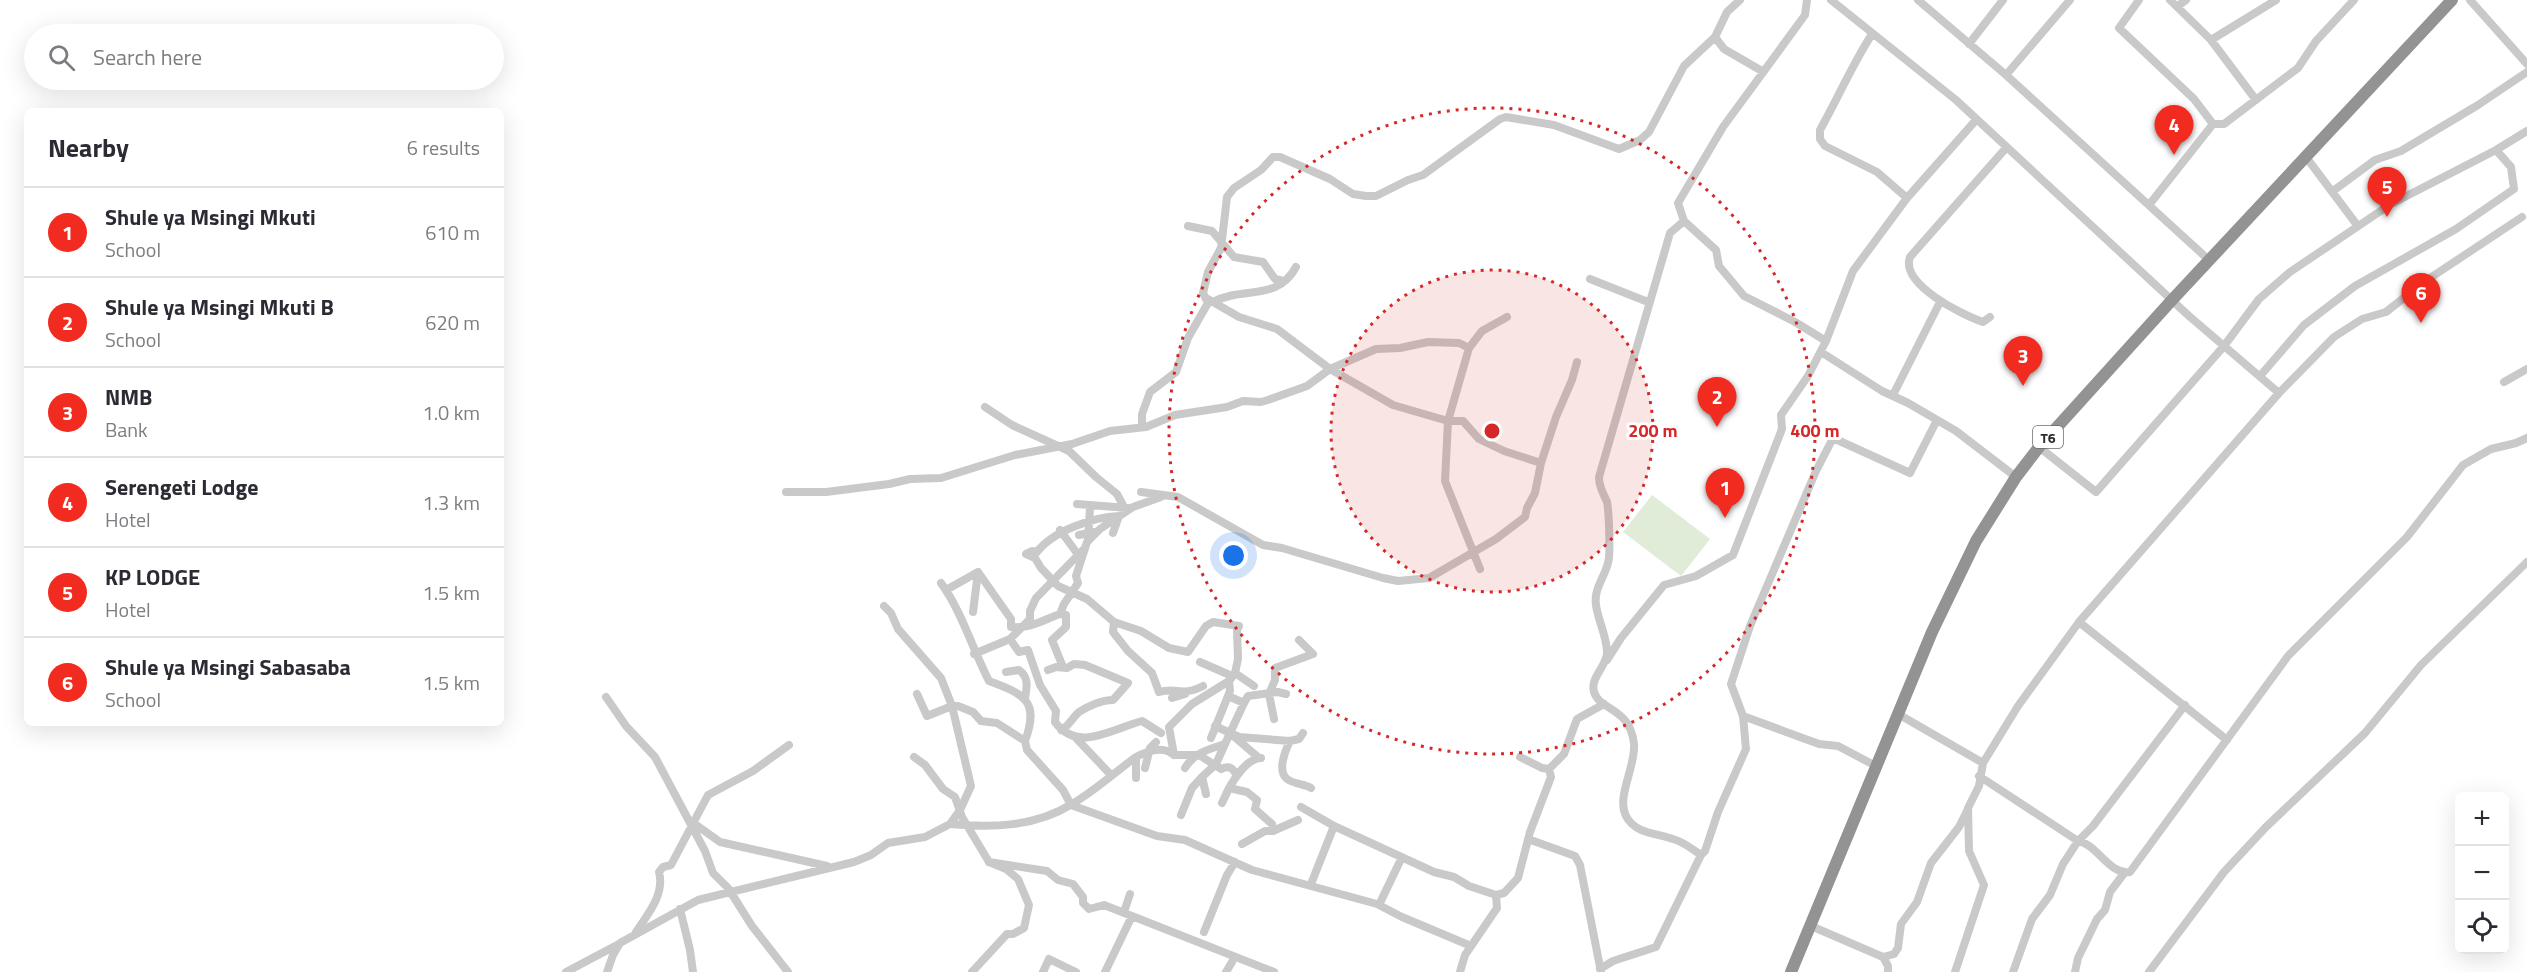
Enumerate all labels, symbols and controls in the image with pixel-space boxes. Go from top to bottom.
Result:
search box [24,24,504,90]
text: Search here [93,40,202,74]
icon: search [45,41,78,74]
pin: 4 [2154,106,2194,155]
text: Nearby [48,128,129,167]
text: 6 results [407,132,480,163]
pin: 5 [2368,168,2406,217]
text: Shule ya Msingi Mkuti [105,200,316,234]
text: 1 [62,217,73,248]
text: 610 m [425,217,480,248]
text: School [105,234,161,265]
pin: 6 [2402,274,2440,323]
text: Shule ya Msingi Mkuti B [105,290,334,324]
text: 2 [62,307,73,338]
text: 620 m [425,307,480,338]
text: School [105,324,161,355]
pin: 3 [2004,336,2042,386]
pin: 2 [1698,378,1736,427]
text: NMB [105,380,153,414]
text: 3 [62,397,73,428]
text: 1.0 km [423,397,480,428]
text: Bank [105,414,148,445]
text: 200 m [1628,417,1678,444]
text: 400 m [1790,417,1840,444]
centre of rings [1482,421,1502,441]
road number: T6 [2033,426,2063,448]
pin: 1 [1706,468,1744,518]
text: Serengeti Lodge [105,470,258,504]
text: 4 [62,487,73,518]
text: 1.3 km [423,487,480,518]
text: Hotel [105,504,151,535]
your location [1219,541,1248,570]
text: KP LODGE [105,560,200,594]
text: 5 [62,577,73,608]
text: 1.5 km [423,577,480,608]
text: Hotel [105,594,151,625]
text: Shule ya Msingi Sabasaba [105,650,351,684]
text: 6 [62,667,73,698]
text: 1.5 km [423,667,480,698]
text: School [105,684,161,715]
map controls [2455,792,2509,954]
button: + [2455,792,2509,846]
button: − [2455,846,2509,900]
button: locate [2455,900,2509,954]

